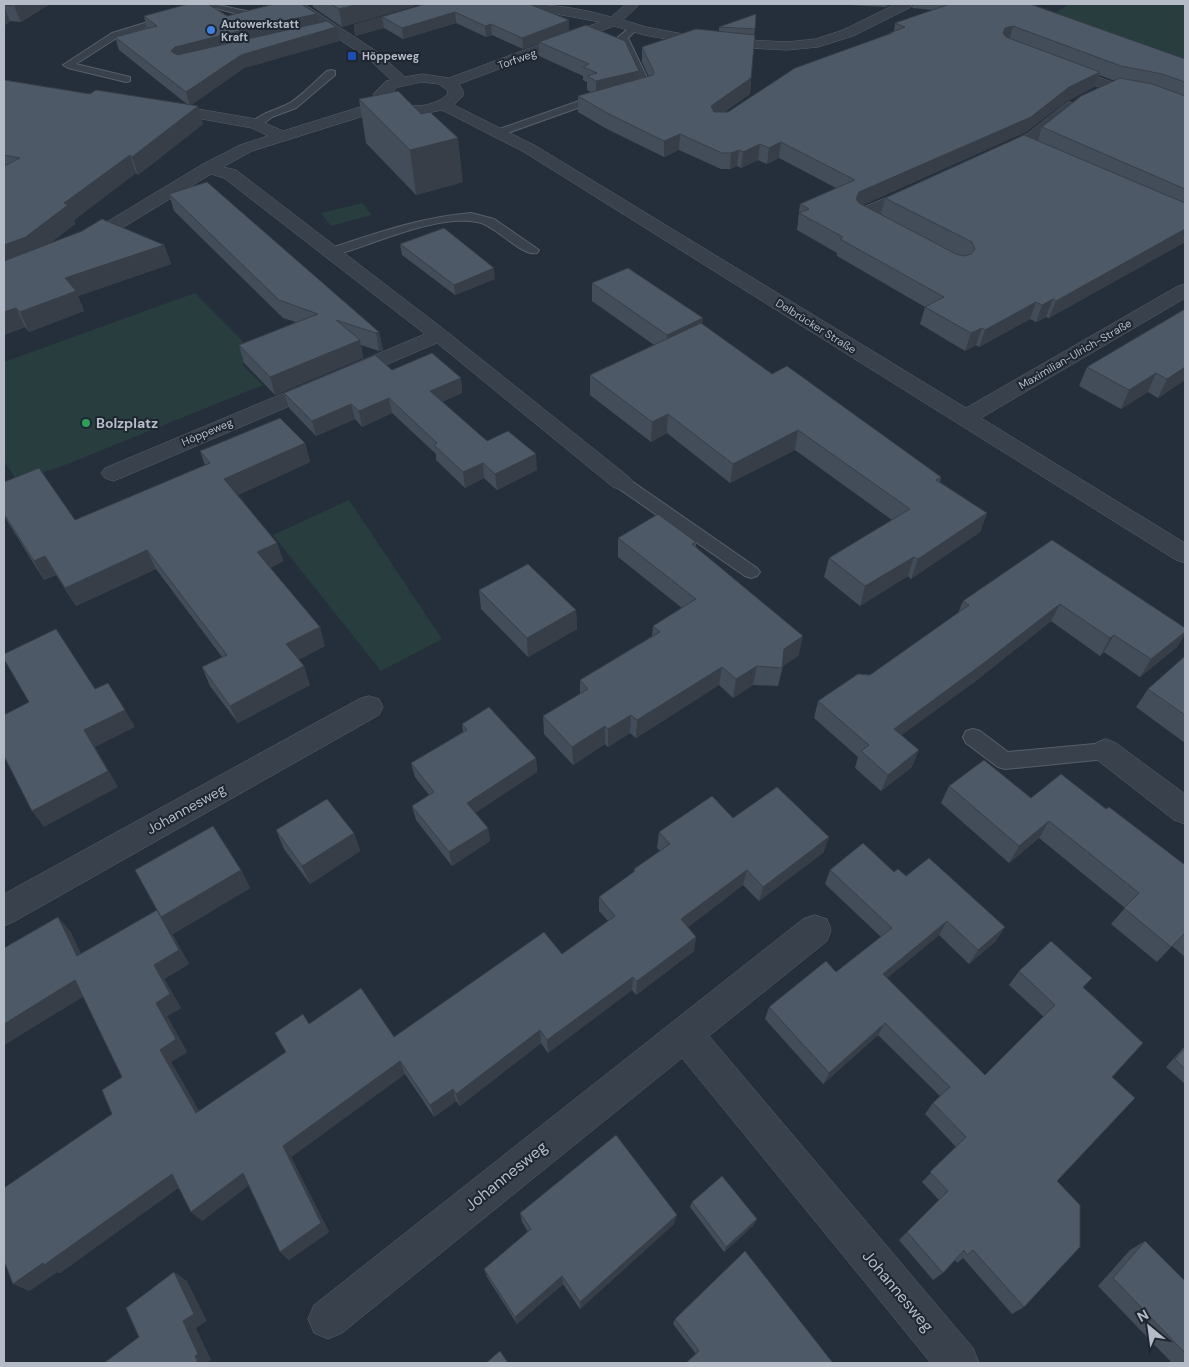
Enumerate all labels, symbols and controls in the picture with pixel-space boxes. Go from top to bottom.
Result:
place label: Autowerkstatt Kraft [221,17,299,44]
marker: Autowerkstatt Kraft [205,24,217,36]
street label: Torfweg [496,46,538,72]
place label: Höppeweg [362,49,420,63]
marker: Höppeweg [346,50,358,62]
street label: Delbrücker Straße [773,296,859,356]
street label: Maximilian-Ulrich-Straße [1016,316,1134,392]
place label: Bolzplatz [96,414,158,432]
street label: Höppeweg [179,415,235,449]
marker: Bolzplatz [80,417,92,429]
street label: Johannesweg [143,780,229,838]
street label: Johannesweg [460,1136,552,1216]
street label: Johannesweg [858,1246,938,1336]
north arrow [1124,1302,1174,1352]
text: N [1134,1305,1152,1326]

